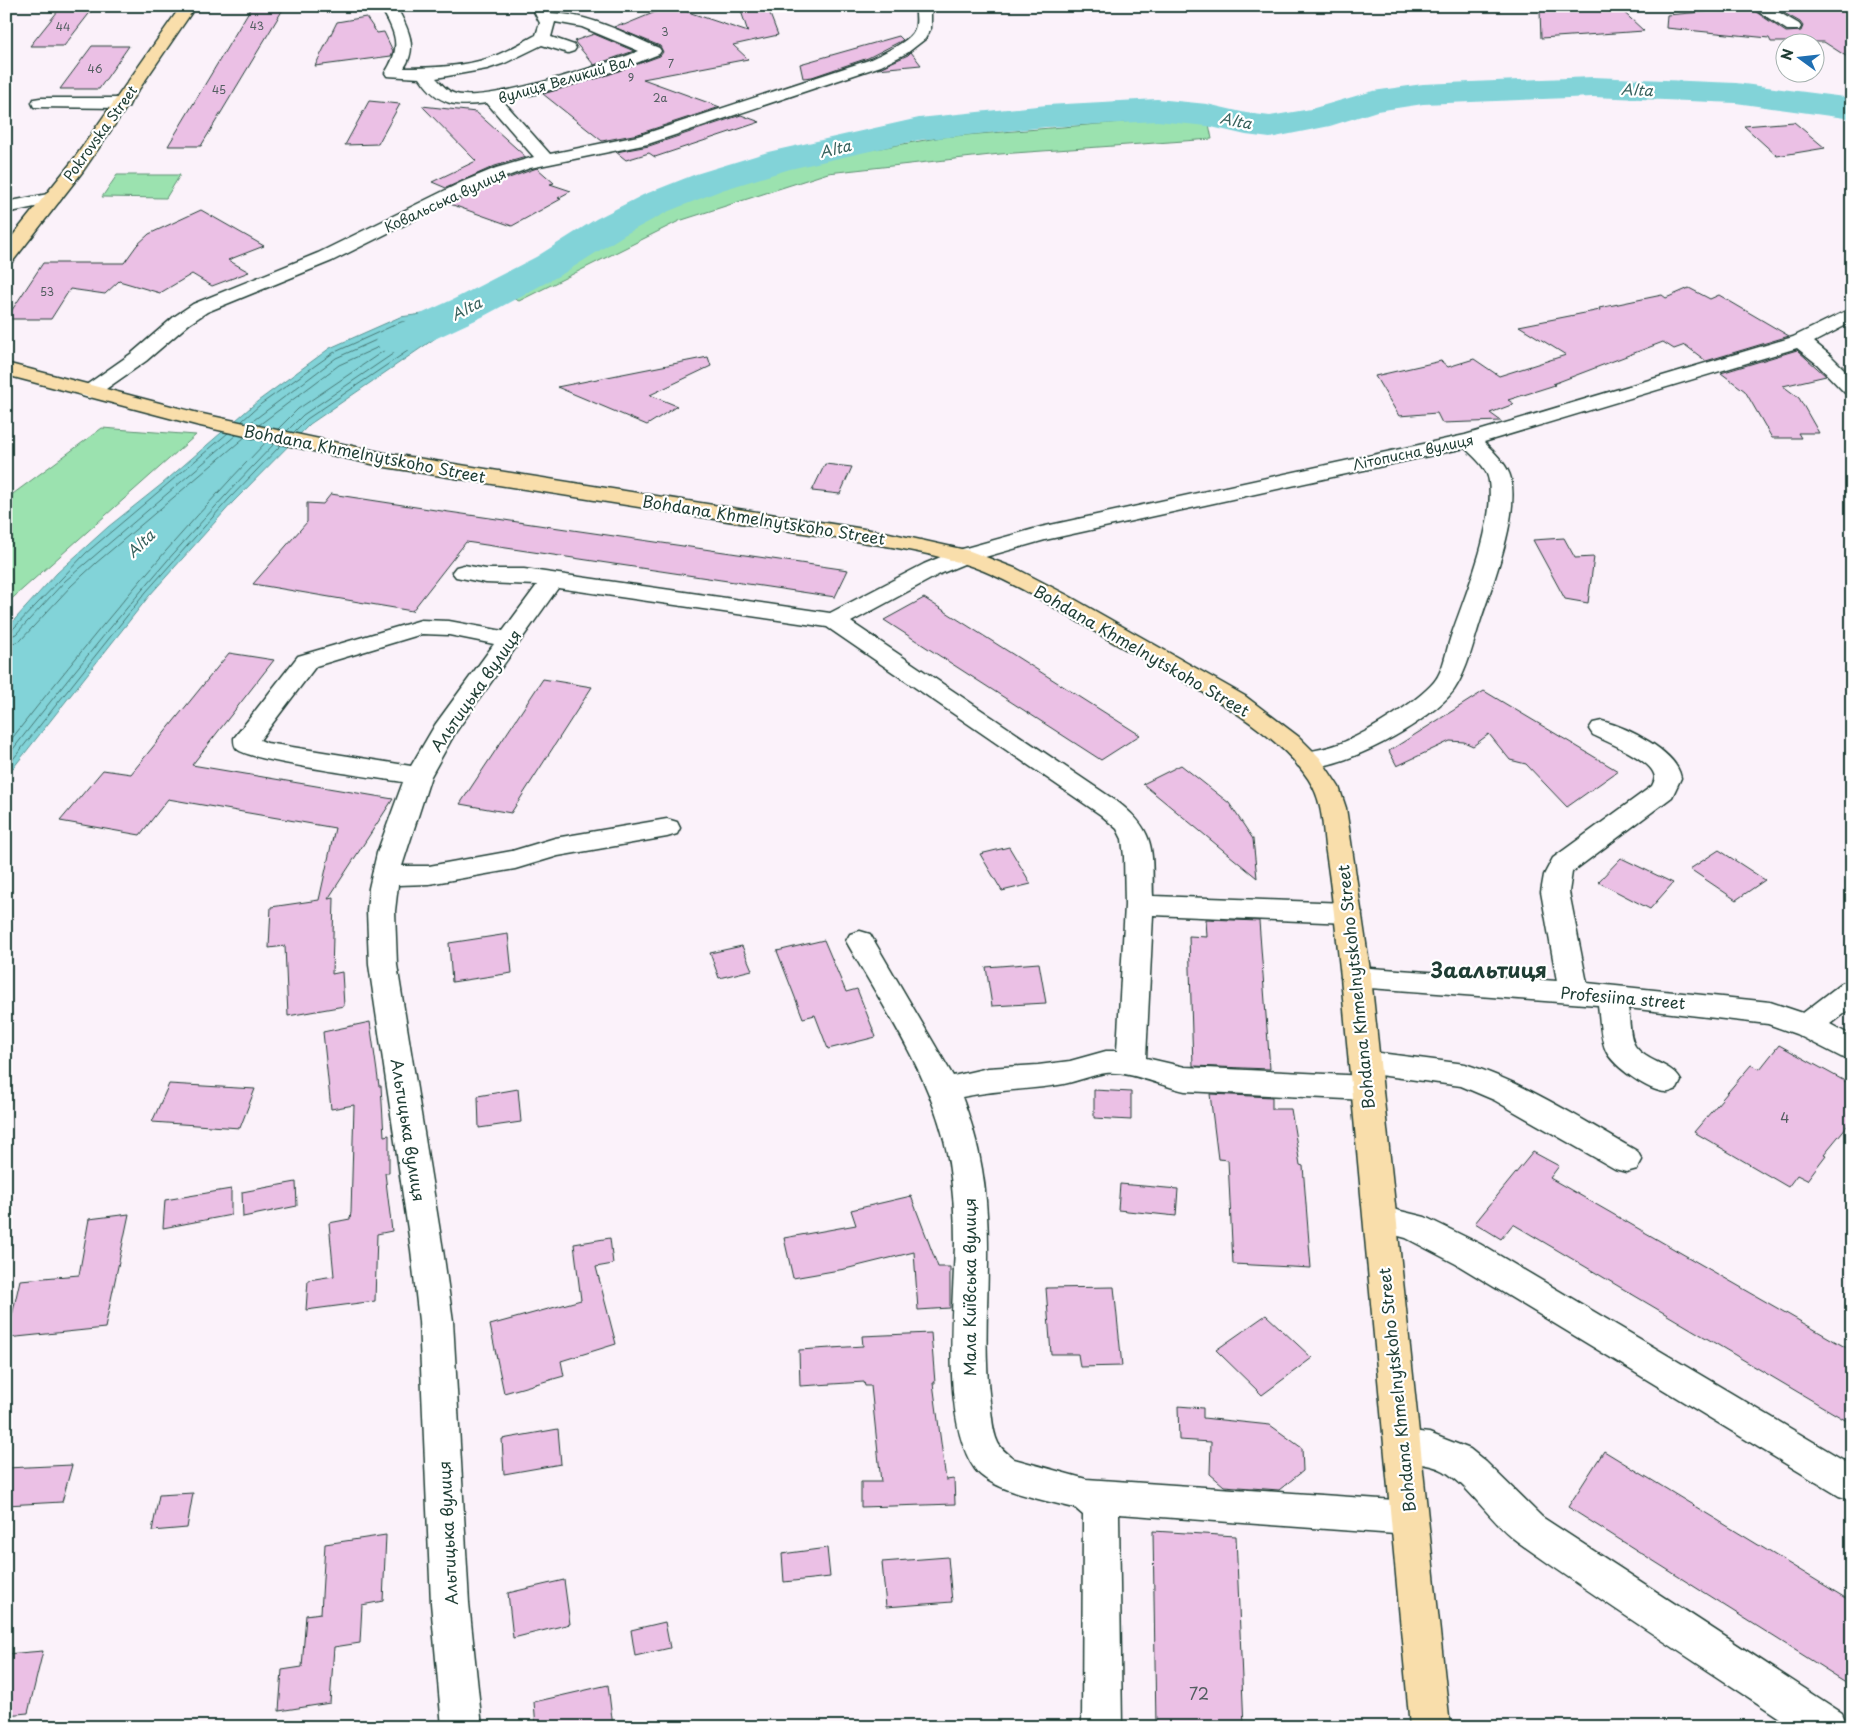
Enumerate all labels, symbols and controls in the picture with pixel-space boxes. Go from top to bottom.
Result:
house number: 43 [250,17,264,34]
house number: 44 [56,18,70,35]
house number: 3 [661,23,669,40]
north arrow [1776,32,1826,82]
text: N [1775,46,1799,63]
street label: вулиця Великий Вал [496,50,636,108]
house number: 7 [668,55,674,72]
house number: 46 [88,60,103,77]
house number: 9 [628,69,634,86]
water label: Alta [1621,77,1654,101]
street label: Pokrovska Street [58,81,142,185]
house number: 45 [212,81,226,98]
house number: 2а [653,89,667,106]
water label: Alta [1218,106,1254,134]
water label: Alta [817,133,854,163]
street label: Ковальська вулиця [380,162,510,238]
house number: 53 [40,283,54,300]
water label: Alta [447,290,486,325]
street label: Bohdana Khmelnytskoho Street [242,418,488,488]
street label: Літописна вулиця [1351,429,1475,475]
street label: Bohdana Khmelnytskoho Street [641,488,888,550]
water label: Alta [121,523,160,562]
street label: Bohdana Khmelnytskoho Street [1030,578,1255,722]
street label: Альтицька вулиця [424,624,526,756]
street label: Bohdana Khmelnytskoho Street [1330,863,1380,1110]
district label: Заальтиця [1430,953,1547,985]
street label: Profesiina street [1559,980,1687,1014]
street label: Альтицька вулиця [386,1057,432,1203]
house number: 4 [1780,1107,1790,1128]
street label: Мала Київська вулиця [957,1198,981,1376]
street label: Bohdana Khmelnytskoho Street [1371,1266,1421,1513]
street label: Альтицька вулиця [431,1460,463,1606]
house number: 72 [1189,1681,1209,1705]

